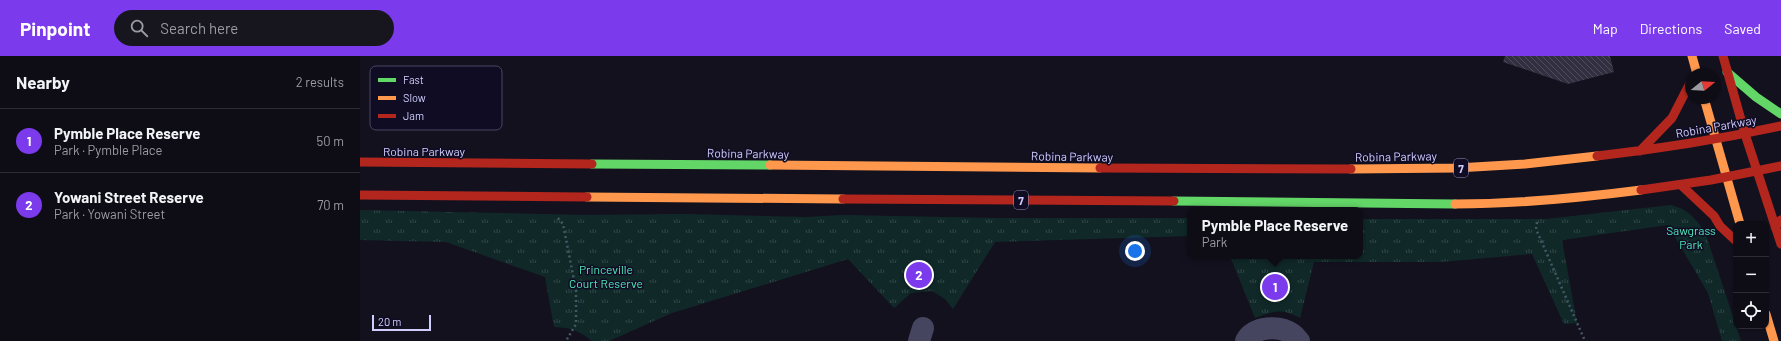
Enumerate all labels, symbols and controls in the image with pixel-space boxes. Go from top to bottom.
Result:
search box [114,10,394,46]
text: Pinpoint [20,17,90,40]
icon: search [128,17,150,39]
text: Search here [160,19,238,37]
text: Map [1593,20,1618,37]
text: Directions [1640,20,1702,37]
text: Saved [1724,20,1761,37]
legend [370,66,502,130]
north arrow [1685,68,1721,104]
text: Nearby [16,72,70,92]
text: Fast [403,73,424,86]
text: 2 results [296,74,344,90]
text: Slow [403,91,426,104]
text: Jam [403,109,424,122]
street label: Robina Parkway [1674,112,1758,140]
text: Pymble Place Reserve [54,124,200,142]
text: 1 [27,133,31,149]
text: 50 m [317,133,344,149]
text: Park · Pymble Place [54,142,163,158]
street label: Robina Parkway [383,144,466,158]
street label: Robina Parkway [707,145,790,161]
street label: Robina Parkway [1031,148,1114,164]
street label: Robina Parkway [1355,148,1438,164]
road number: 7 [1454,159,1468,177]
text: Yowani Street Reserve [54,188,204,206]
road number: 7 [1014,191,1028,209]
text: 2 [25,197,33,213]
text: 70 m [317,197,344,213]
text: Park · Yowani Street [54,206,165,222]
popup [1187,207,1363,259]
text: Pymble Place Reserve [1202,216,1348,234]
map controls [1733,221,1769,329]
button: + [1733,221,1769,257]
park label: Sawgrass Park [1666,223,1716,251]
text: Park [1202,234,1227,250]
your location [1125,241,1145,261]
button: − [1733,257,1769,293]
pin: 2 [906,260,932,290]
park label: Princeville Court Reserve [569,262,643,290]
pin: 1 [1262,272,1288,302]
button: locate [1733,293,1769,329]
scale bar [372,313,431,332]
text: 20 m [378,315,401,328]

